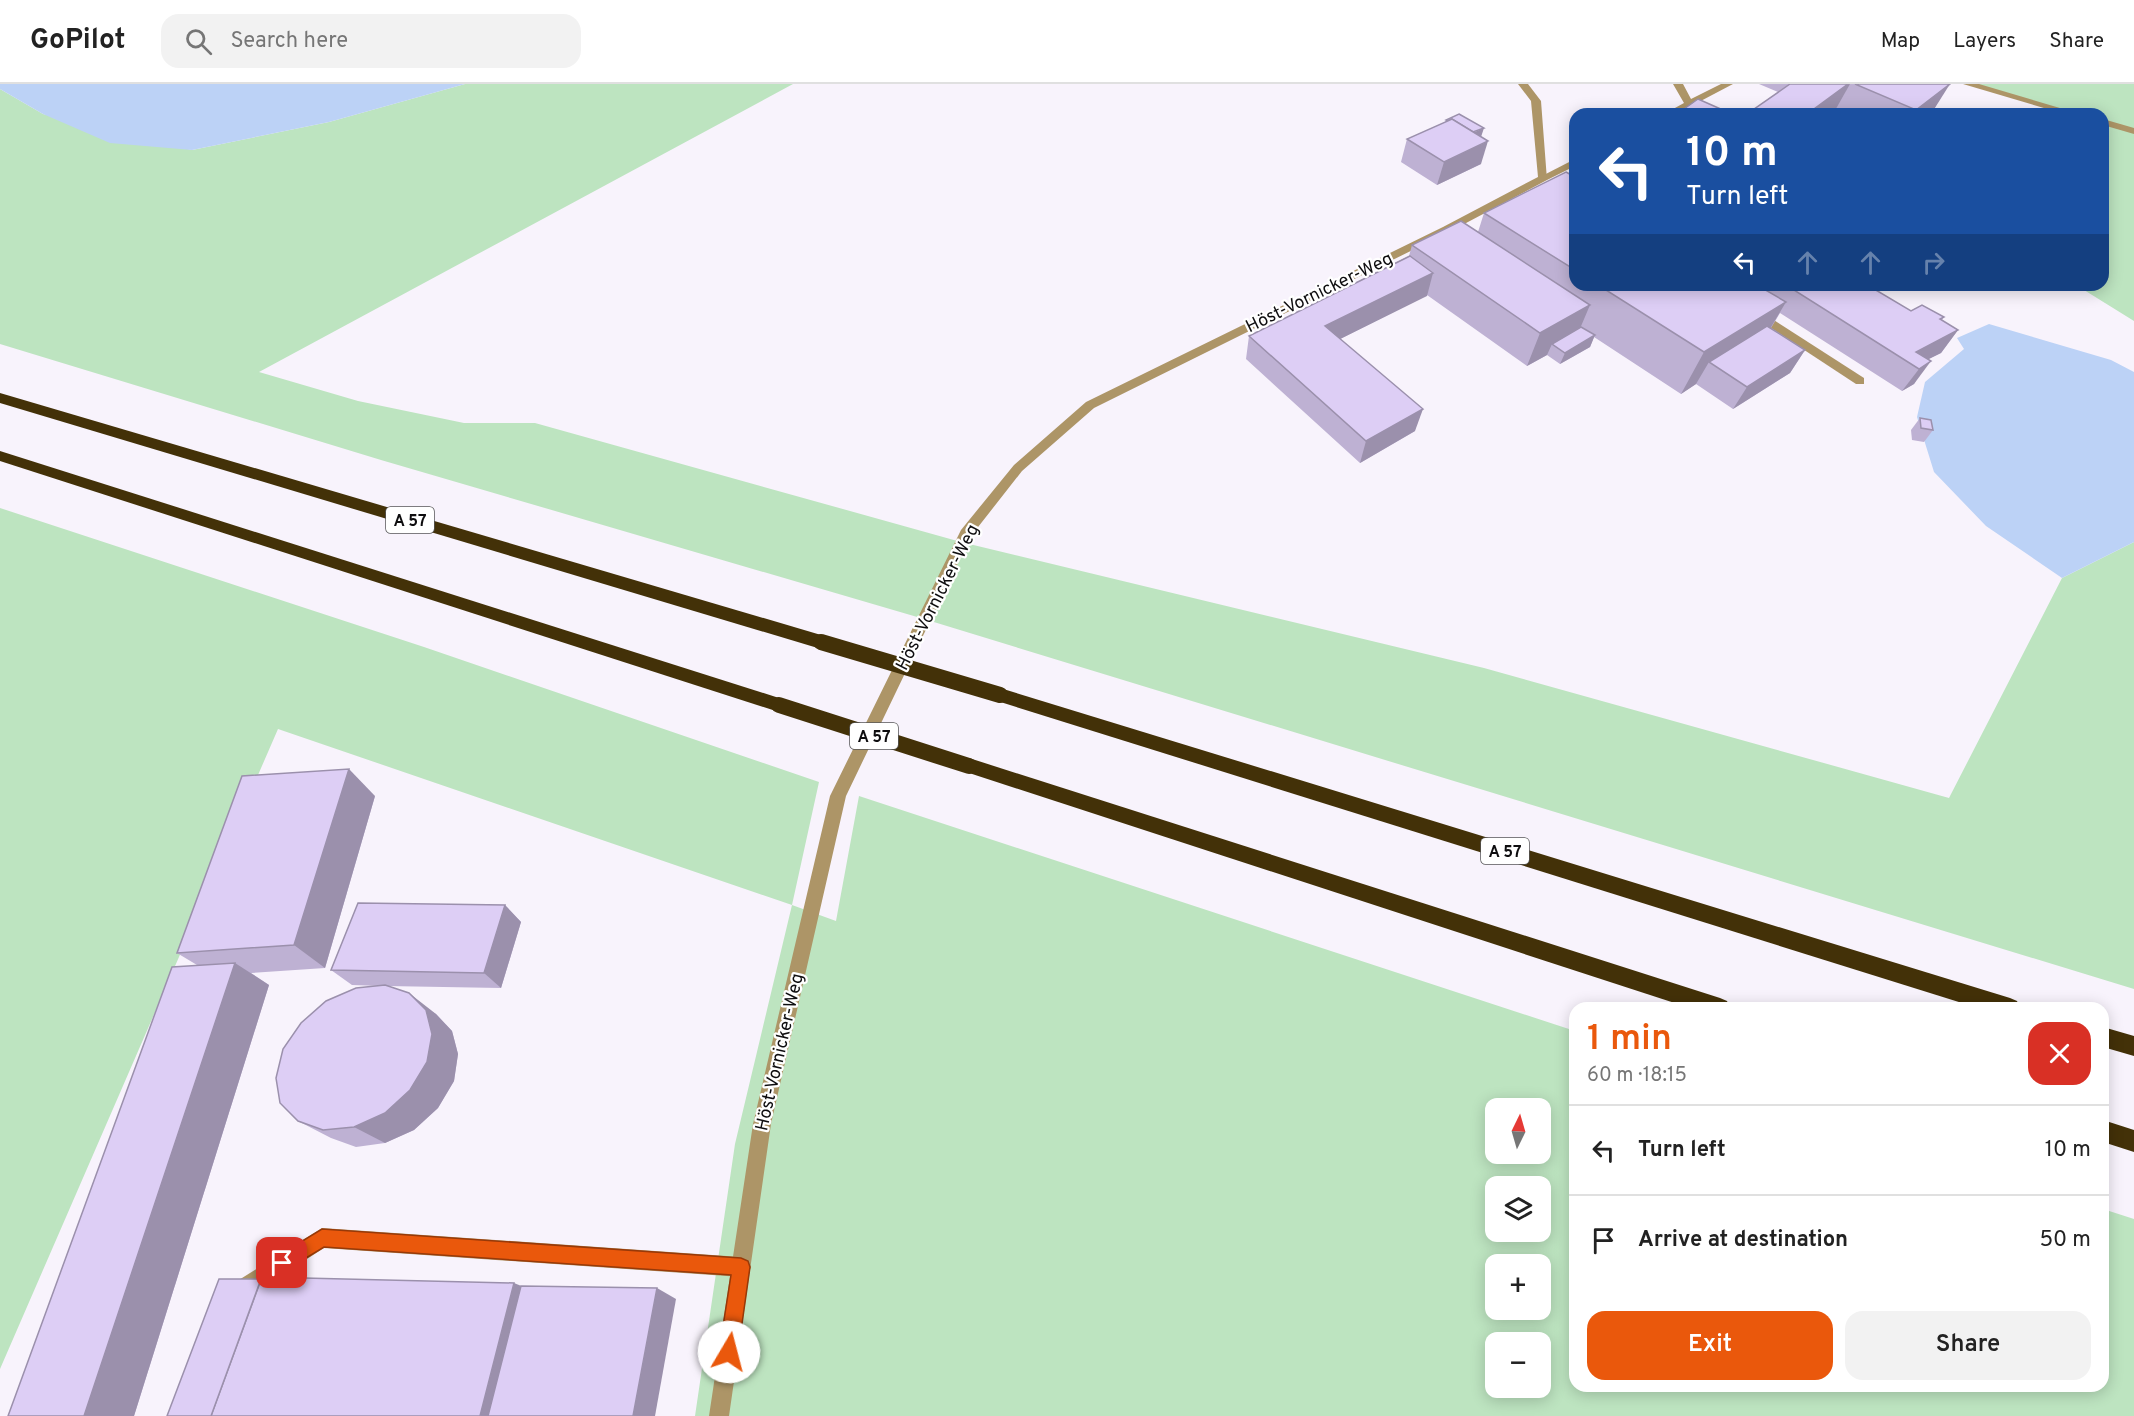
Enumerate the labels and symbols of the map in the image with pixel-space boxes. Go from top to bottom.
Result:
street label: Höst-Vornicker-Weg [1242,248,1397,339]
road number: A 57 [386,507,434,533]
street label: Höst-Vornicker-Weg [892,521,985,675]
road number: A 57 [850,723,898,749]
road number: A 57 [1481,838,1529,864]
street label: Höst-Vornicker-Weg [751,971,810,1133]
north arrow [1485,1098,1551,1164]
pin [256,1237,307,1288]
position arrow [697,1320,761,1384]

